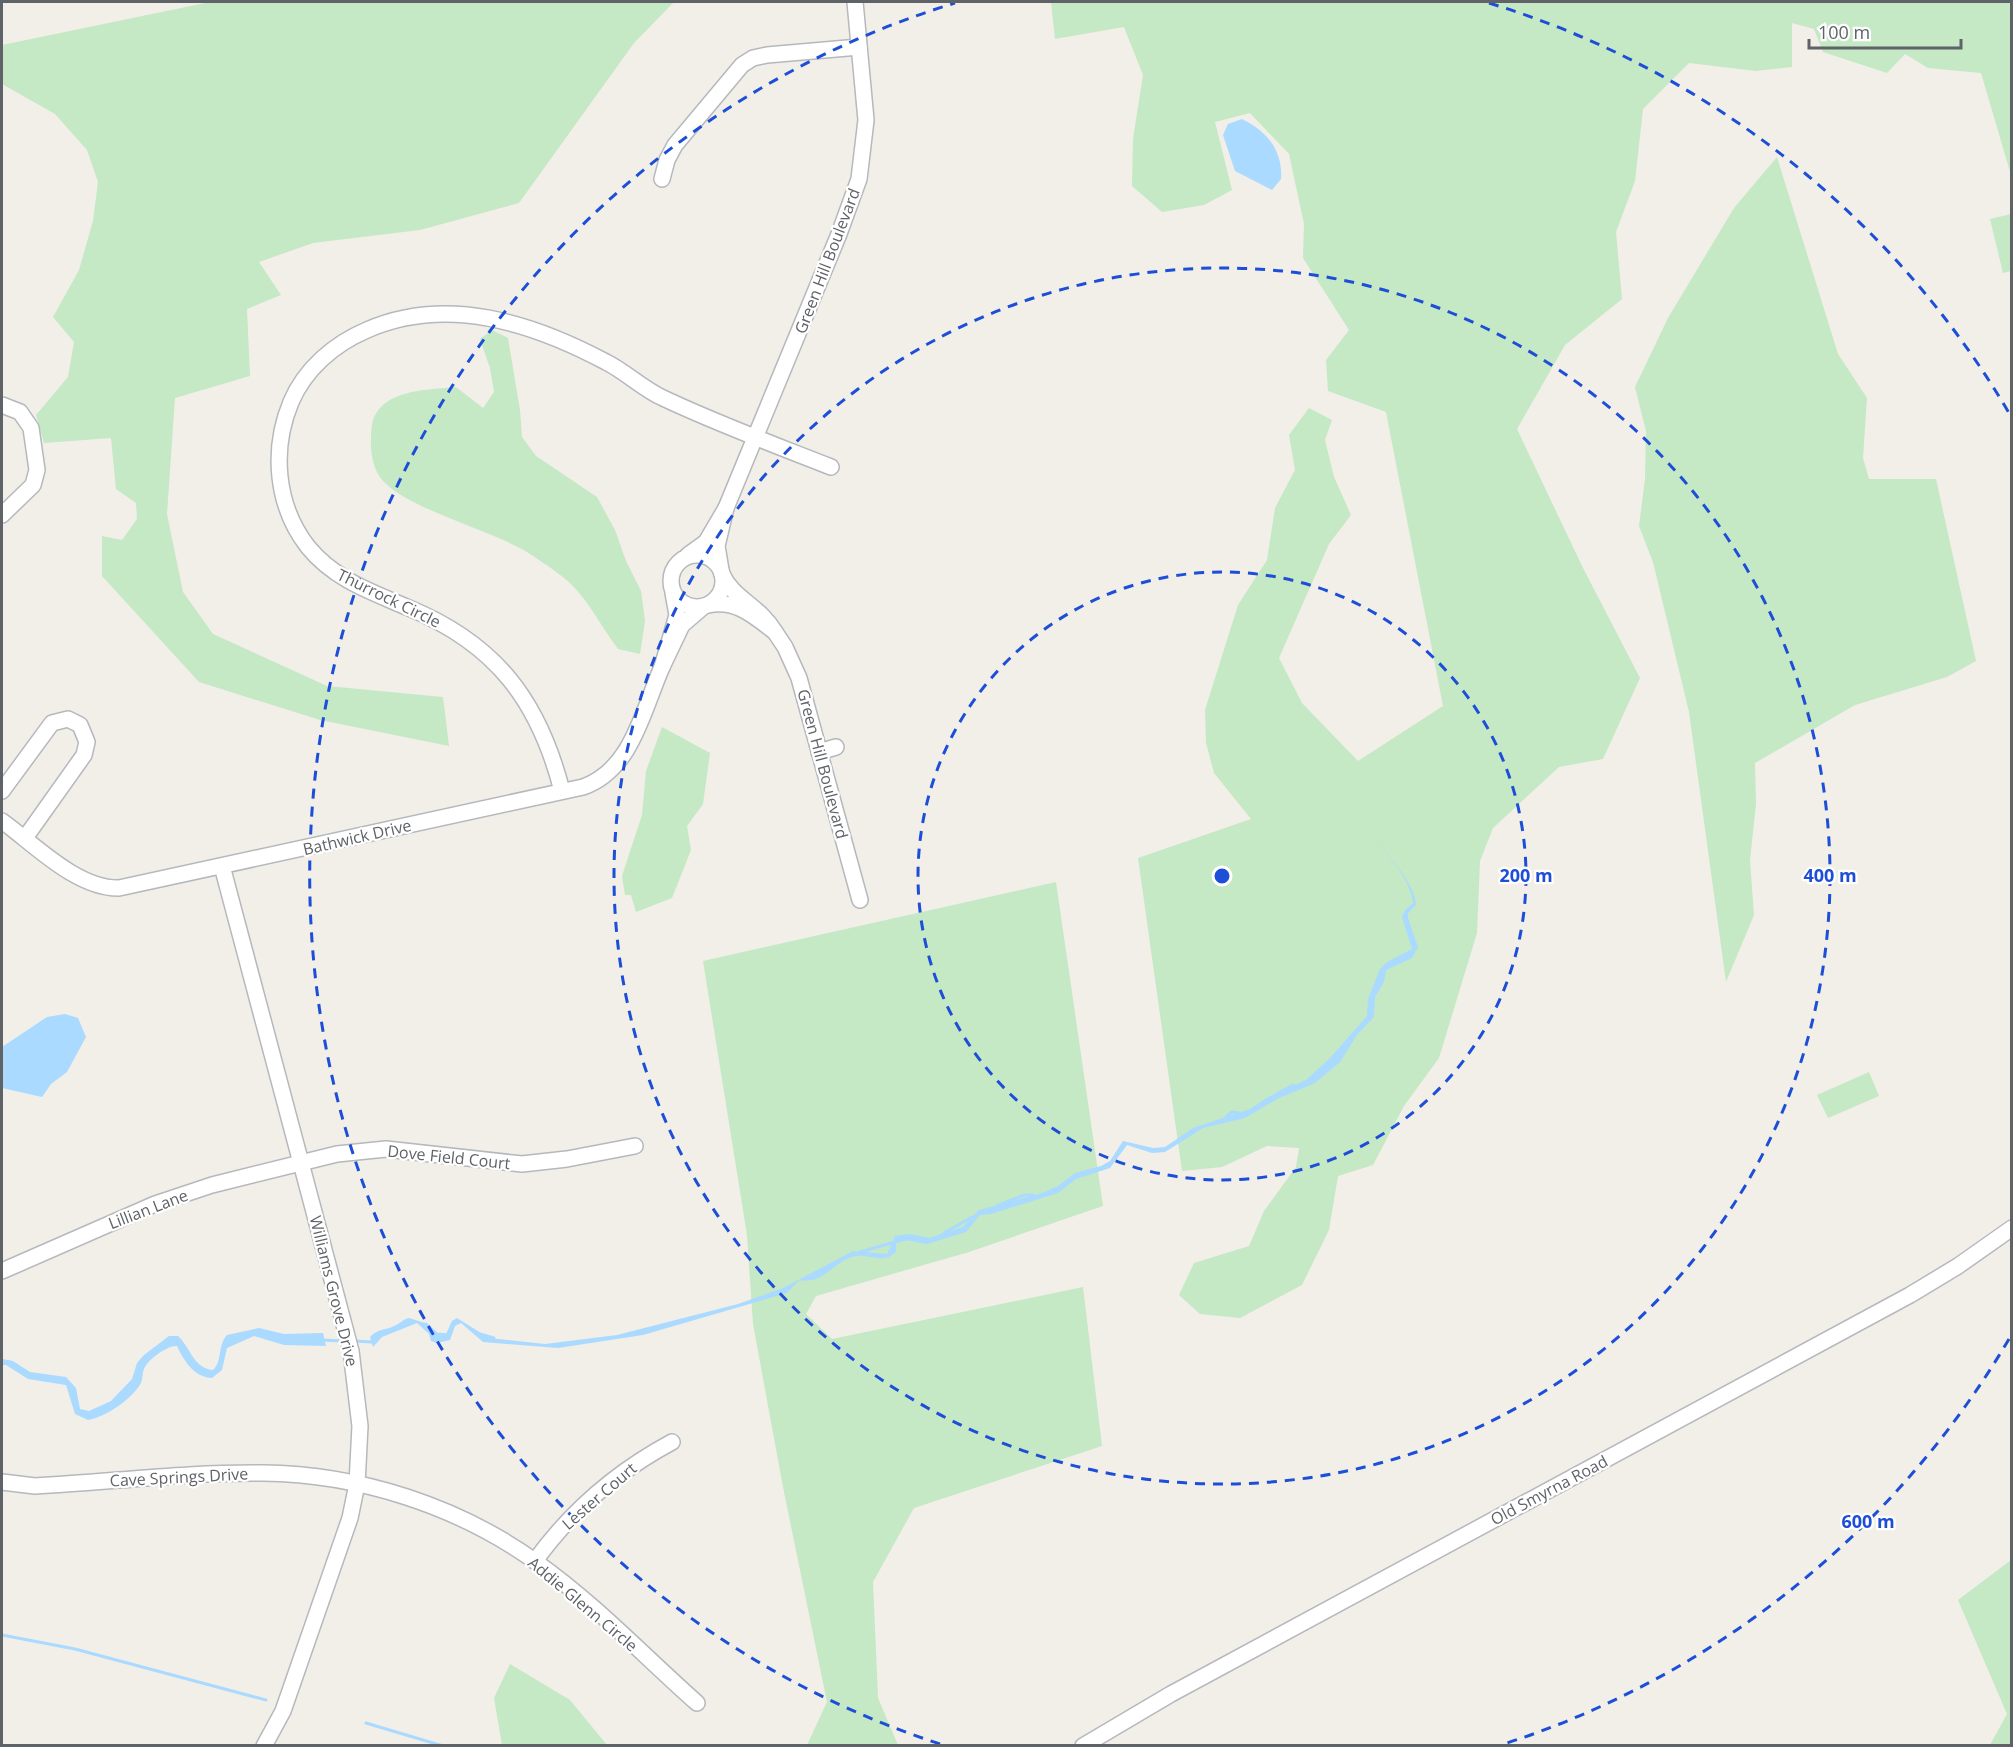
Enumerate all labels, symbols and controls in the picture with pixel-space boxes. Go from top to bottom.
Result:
scale bar [1809,12,1960,50]
text: 100 m [1818,20,1870,44]
street label: Green Hill Boulevard [789,185,865,337]
street label: Thurrock Circle [334,563,444,633]
street label: Green Hill Boulevard [792,687,854,841]
street label: Bathwick Drive [301,814,413,860]
text: 200 m [1499,863,1553,887]
text: 400 m [1803,863,1857,887]
centre of rings [1212,866,1232,886]
street label: Dove Field Court [386,1140,512,1174]
street label: Lillian Lane [105,1184,191,1234]
street label: Williams Grove Drive [305,1213,363,1369]
street label: Old Smyrna Road [1487,1450,1611,1530]
street label: Lester Court [557,1457,641,1535]
street label: Cave Springs Drive [109,1462,249,1492]
text: 600 m [1841,1509,1895,1533]
street label: Addie Glenn Circle [524,1552,642,1656]

